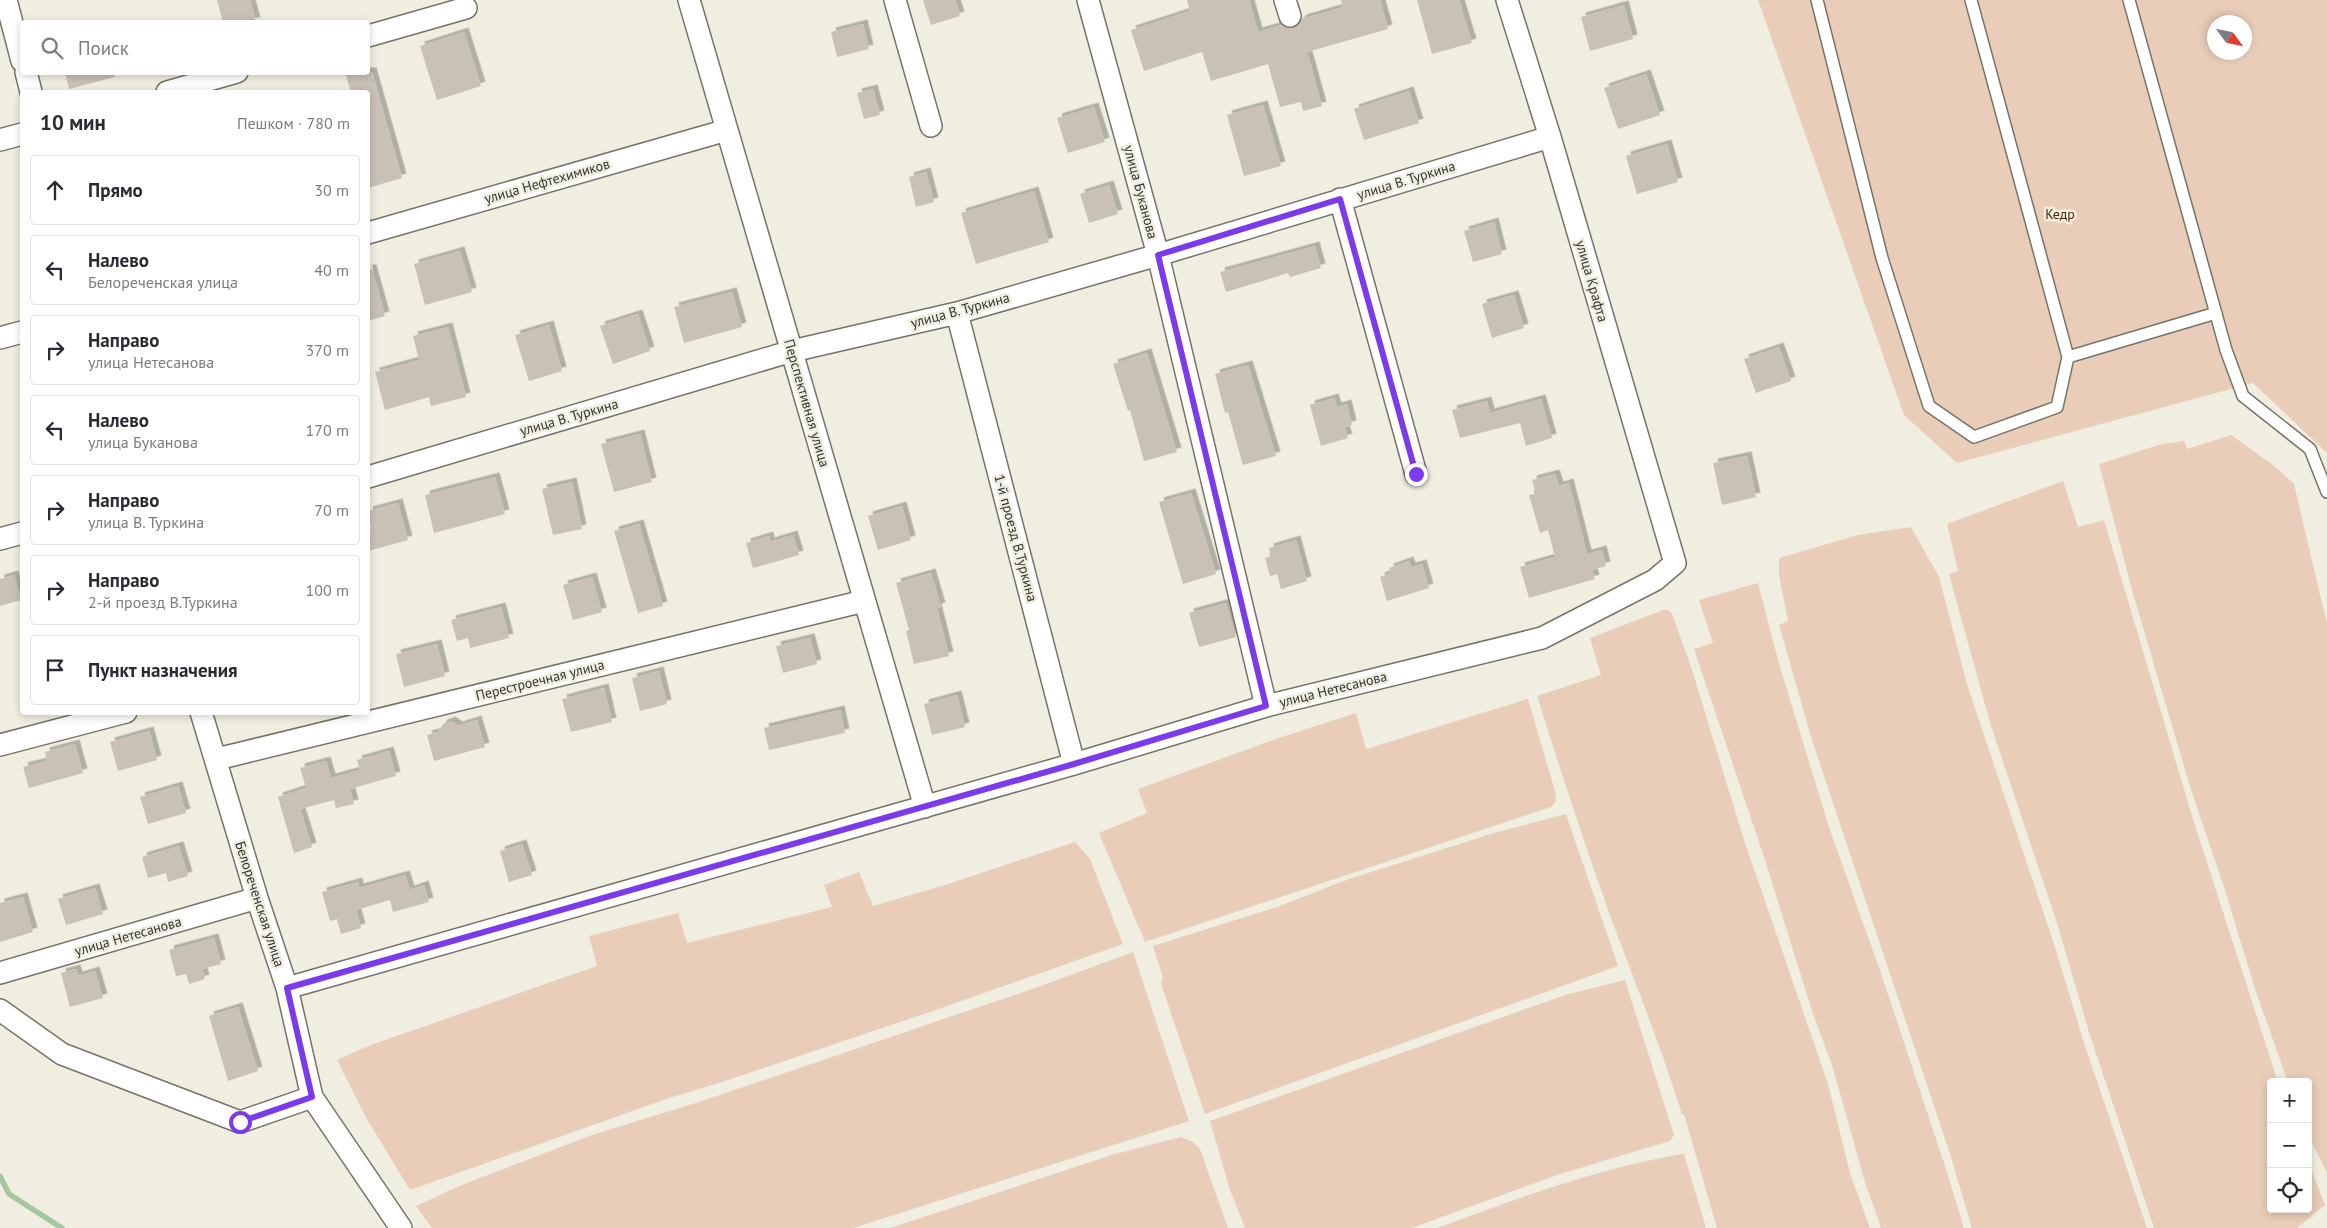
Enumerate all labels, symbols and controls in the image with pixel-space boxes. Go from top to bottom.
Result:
north arrow [2207,15,2252,60]
search box [20,20,370,75]
icon: search [38,34,66,62]
text: Поиск [78,36,129,60]
text: 10 мин [40,109,106,136]
text: Пешком · 780 m [237,113,350,133]
street label: улица Буканова [1120,143,1162,241]
street label: улица Нефтехимиков [482,154,612,208]
street label: улица В. Туркина [1355,157,1457,203]
icon: ahead [41,176,69,204]
text: Прямо [88,178,143,202]
text: 30 m [314,180,349,200]
park label: Кедр [2045,205,2075,223]
street label: улица Крафта [1572,238,1612,324]
text: Налево [88,248,149,272]
icon: left [41,256,69,284]
text: 40 m [314,260,349,280]
text: Белореченская улица [88,272,238,292]
street label: улица В. Туркина [909,288,1011,332]
text: Направо [88,328,159,352]
icon: right [41,336,69,364]
street label: Перспективная улица [780,337,834,469]
text: 370 m [306,340,349,360]
text: улица Нетесанова [88,352,214,372]
street label: улица В. Туркина [518,394,620,440]
text: Налево [88,408,149,432]
icon: left [41,416,69,444]
text: 170 m [306,420,349,440]
text: улица Буканова [88,432,198,452]
route end [1405,463,1428,486]
street label: 1-й проезд В.Туркина [990,472,1042,604]
text: Направо [88,488,159,512]
icon: right [41,496,69,524]
text: 70 m [314,500,349,520]
text: улица В. Туркина [88,512,204,532]
text: Направо [88,568,159,592]
icon: right [41,576,69,604]
text: 100 m [306,580,349,600]
text: 2-й проезд В.Туркина [88,592,238,612]
street label: Перестроечная улица [474,655,606,705]
icon: arrive [41,656,69,684]
text: Пункт назначения [88,658,238,682]
street label: улица Нетесанова [1277,667,1389,711]
street label: Белореченская улица [231,839,289,969]
street label: улица Нетесанова [72,912,184,960]
map controls [2267,1078,2312,1213]
button: + [2267,1078,2312,1123]
route start [229,1111,252,1134]
button: − [2267,1123,2312,1168]
button: locate [2267,1168,2312,1213]

